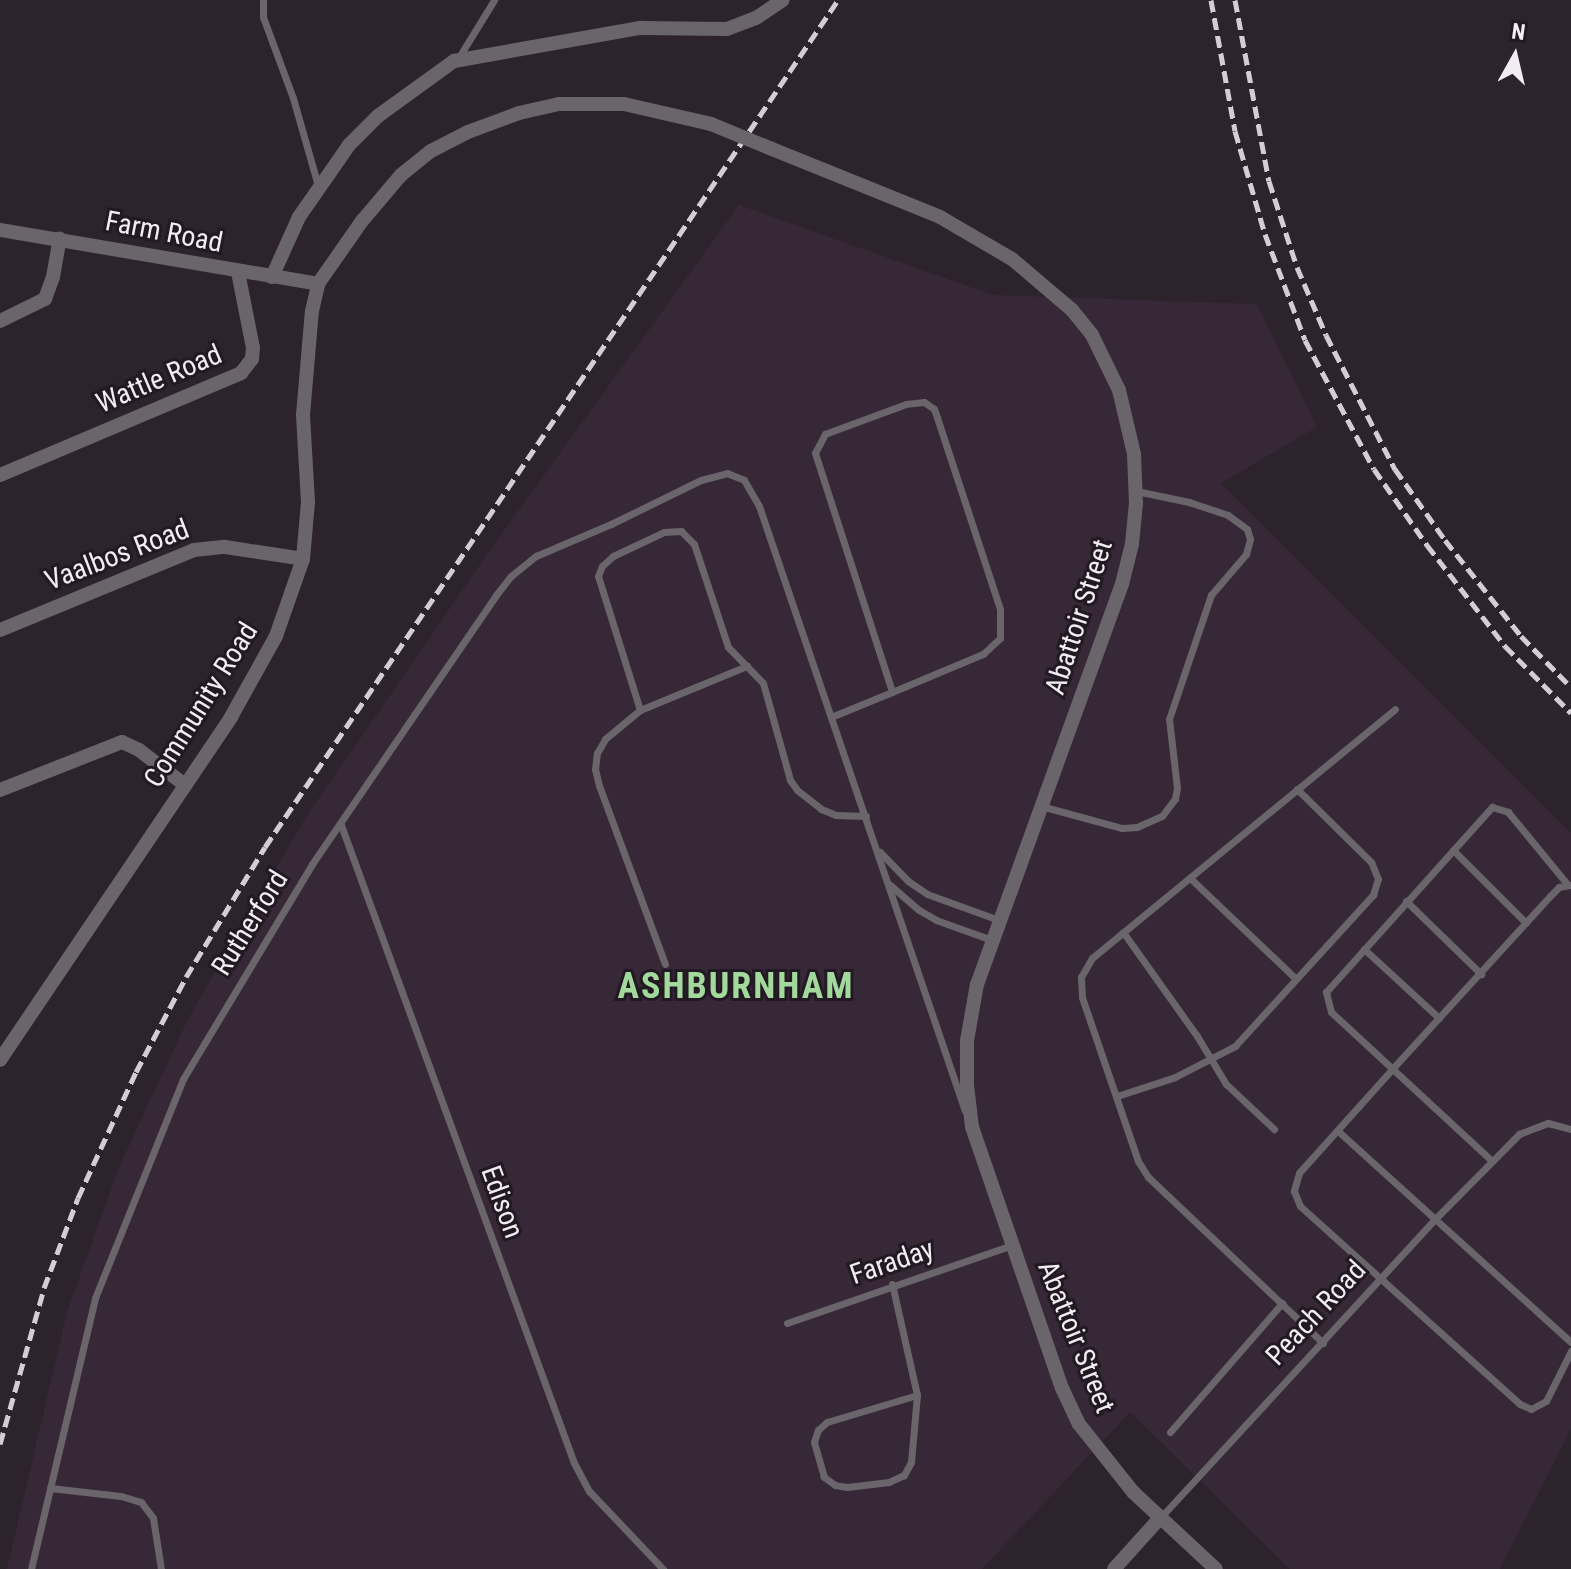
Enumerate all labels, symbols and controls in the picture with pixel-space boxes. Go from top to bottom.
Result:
north arrow [1475,16,1555,96]
text: N [1510,18,1527,45]
street label: Farm Road [103,204,225,260]
street label: Wattle Road [91,338,227,420]
street label: Vaalbos Road [40,512,194,598]
street label: Abattoir Street [1038,535,1120,699]
street label: Community Road [137,616,265,794]
street label: Rutherford [205,864,295,982]
district label: ASHBURNHAM [618,965,854,1009]
street label: Edison [473,1161,531,1243]
street label: Faraday [846,1232,938,1292]
street label: Peach Road [1259,1254,1373,1372]
street label: Abattoir Street [1030,1256,1122,1418]

